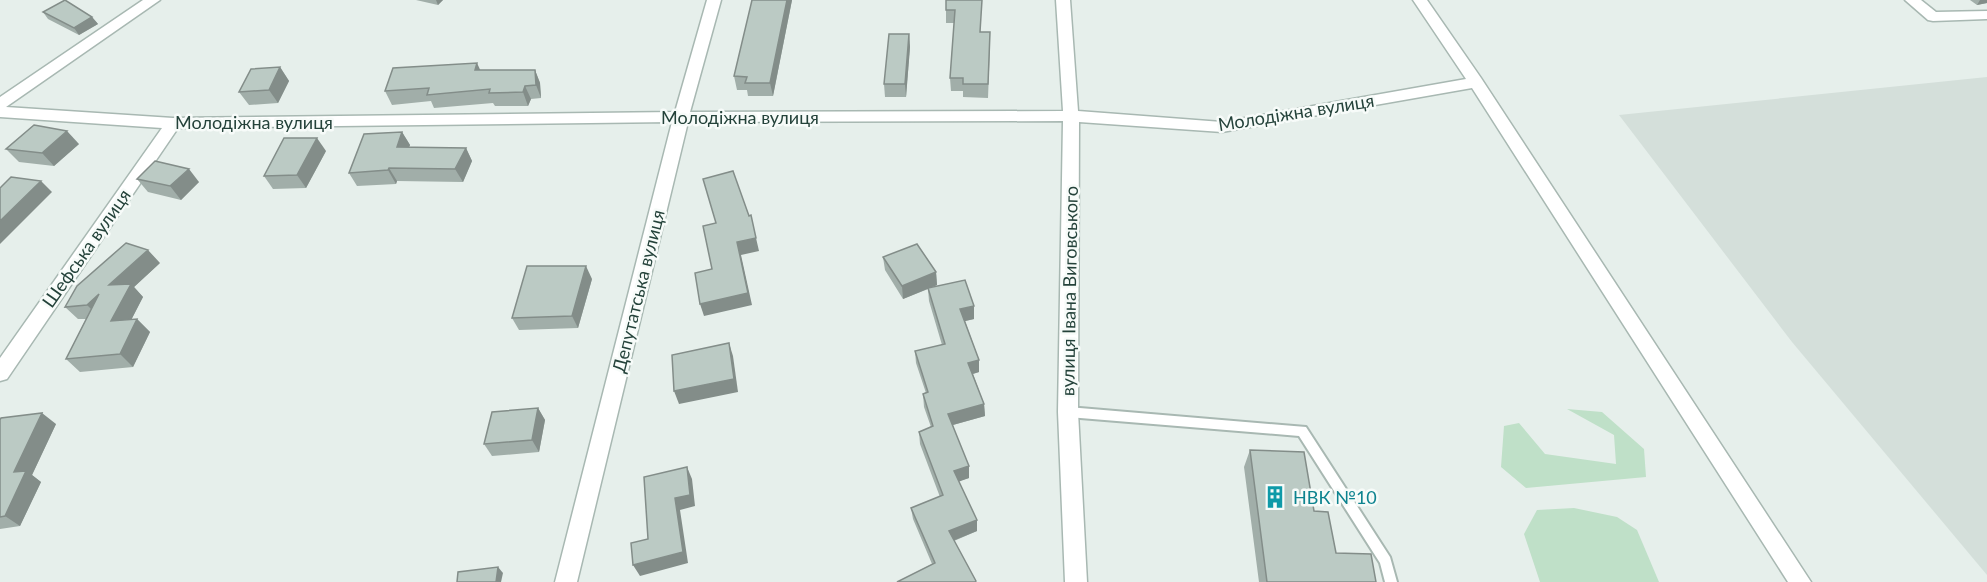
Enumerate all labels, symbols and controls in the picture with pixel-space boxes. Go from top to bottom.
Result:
street label: Молодіжна вулиця [1216,89,1376,135]
street label: Молодіжна вулиця [661,106,819,128]
street label: Молодіжна вулиця [175,111,333,133]
street label: Шефська вулиця [37,185,135,311]
street label: вулиця Івана Виговського [1056,186,1082,396]
street label: Депутатська вулиця [607,207,669,375]
building icon: НВК №10 [1262,484,1288,510]
place label: НВК №10 [1293,486,1377,508]

